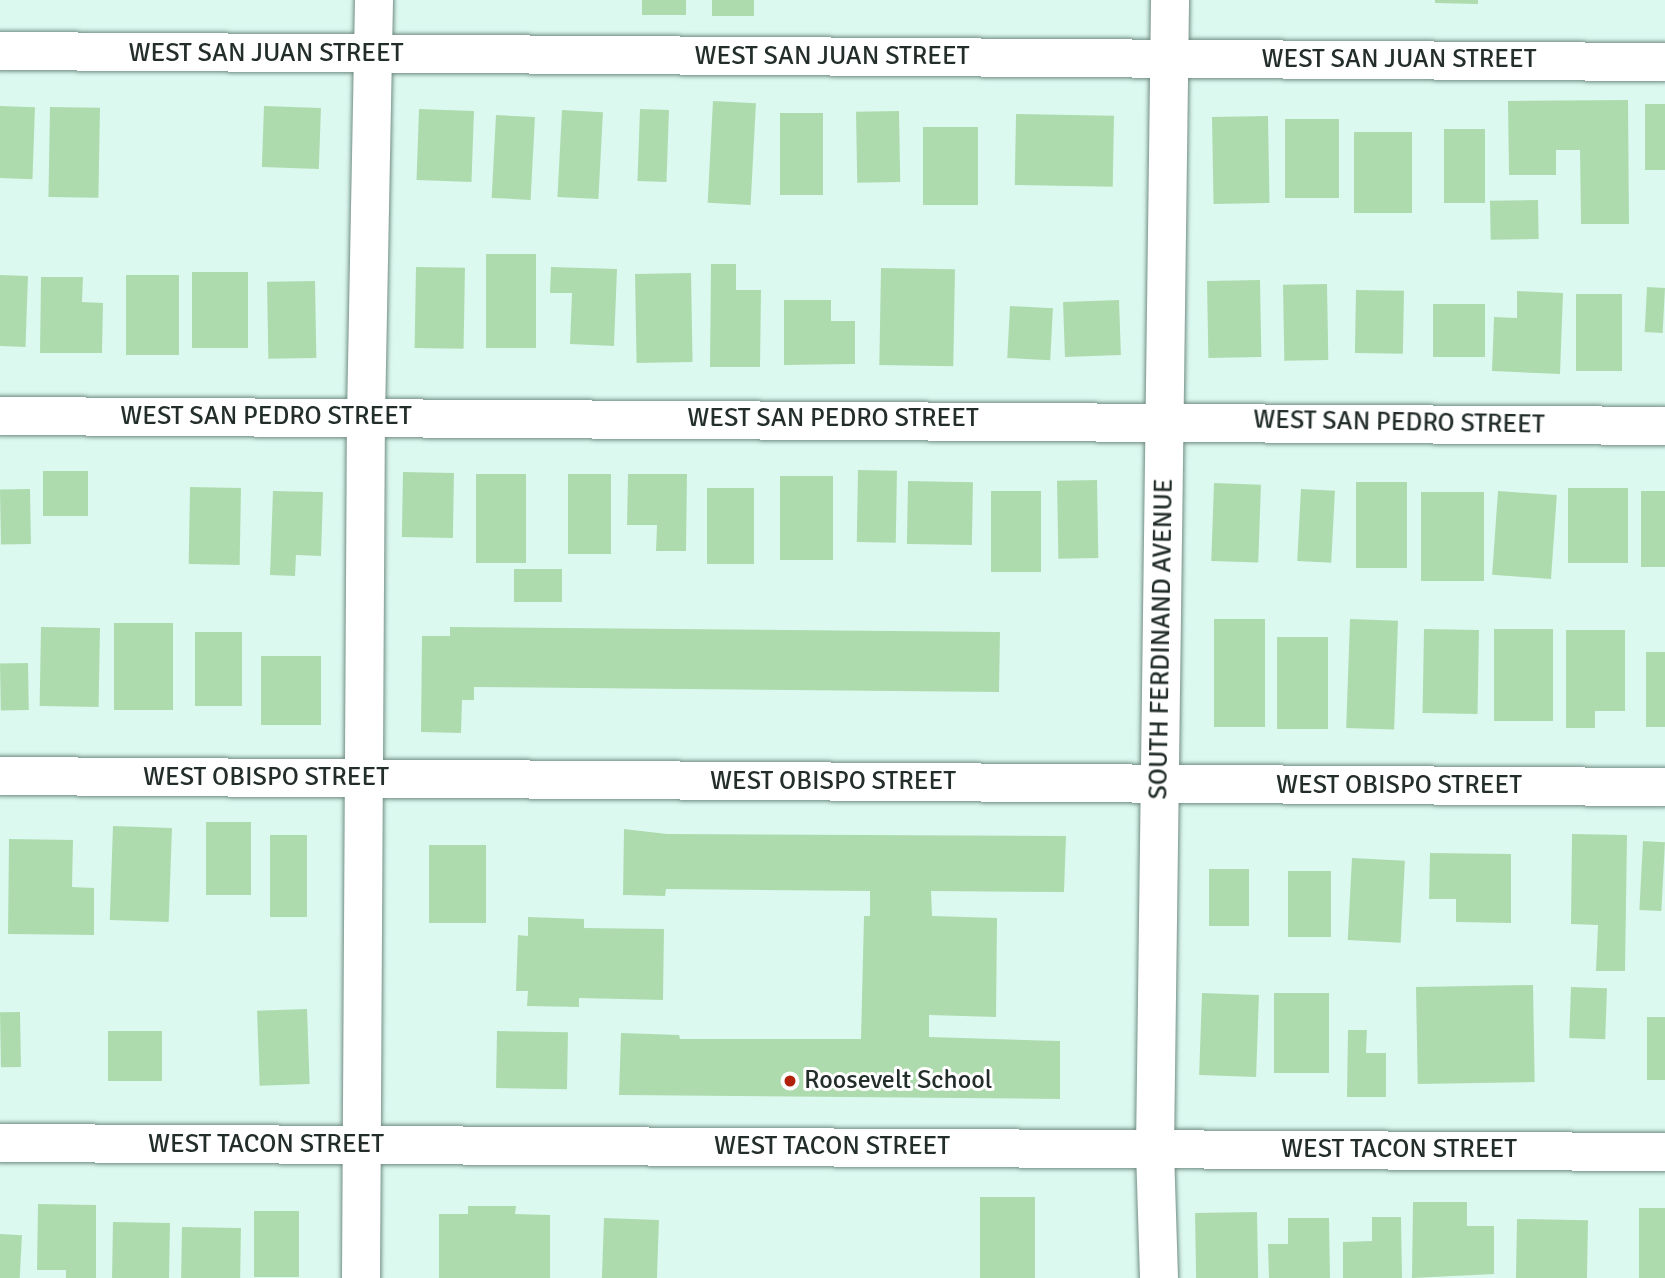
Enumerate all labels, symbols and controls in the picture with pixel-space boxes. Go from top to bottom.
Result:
street label: WEST SAN JUAN STREET [128,38,404,70]
street label: WEST SAN JUAN STREET [694,41,970,73]
street label: WEST SAN JUAN STREET [1261,44,1537,76]
street label: WEST SAN PEDRO STREET [120,401,412,433]
street label: WEST SAN PEDRO STREET [687,403,979,435]
street label: WEST SAN PEDRO STREET [1253,405,1545,441]
street label: SOUTH FERDINAND AVENUE [1144,478,1180,800]
street label: WEST OBISPO STREET [143,762,389,794]
street label: WEST OBISPO STREET [710,766,956,798]
street label: WEST OBISPO STREET [1276,770,1522,802]
place label: Roosevelt School [804,1065,992,1097]
marker: Roosevelt School [782,1073,798,1089]
street label: WEST TACON STREET [148,1129,384,1161]
street label: WEST TACON STREET [714,1131,950,1163]
street label: WEST TACON STREET [1281,1134,1517,1166]

